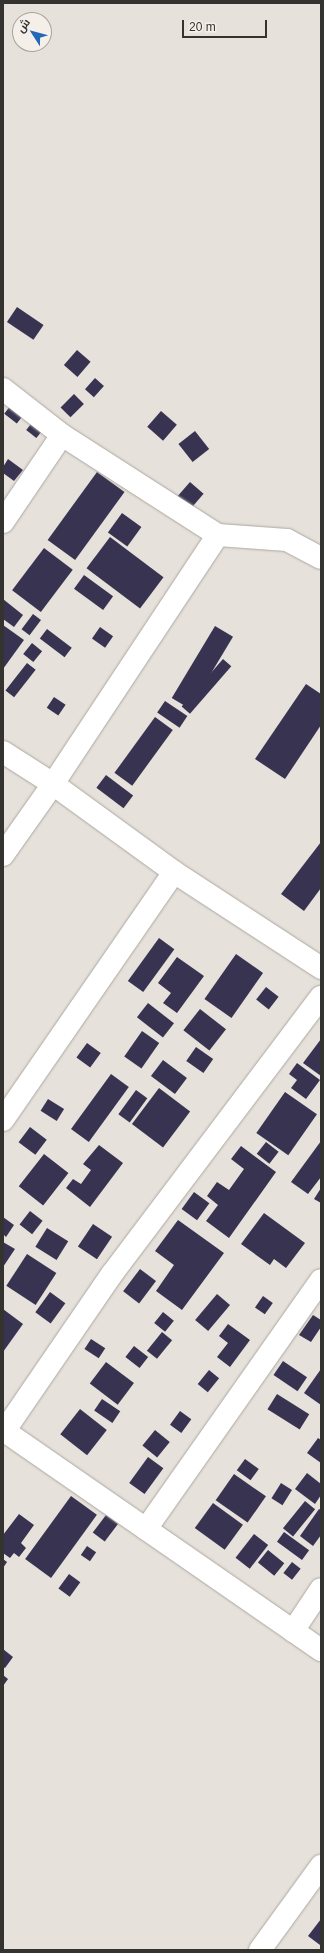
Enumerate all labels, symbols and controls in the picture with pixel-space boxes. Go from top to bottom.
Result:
north arrow [12,12,52,52]
scale bar [184,12,269,38]
text: ش [14,16,32,35]
text: 20 m [189,20,216,34]

